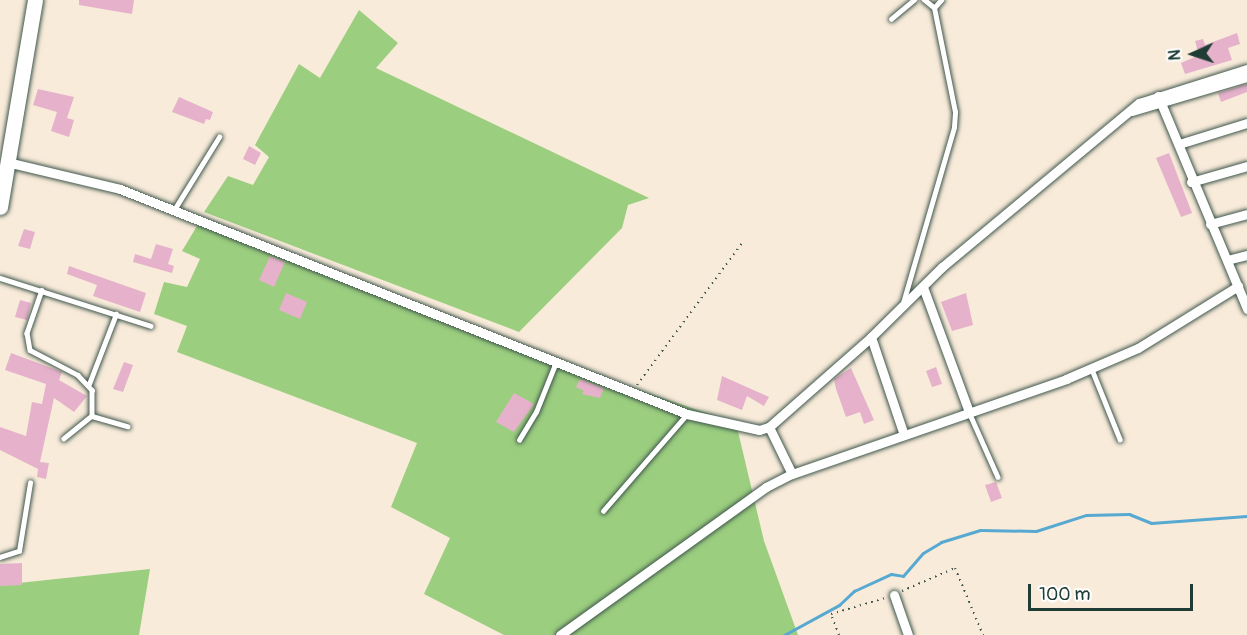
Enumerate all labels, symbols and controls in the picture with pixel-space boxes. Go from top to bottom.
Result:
north arrow [1163,24,1223,84]
text: N [1165,49,1185,61]
scale bar [1031,572,1196,610]
text: 100 m [1039,583,1091,606]

